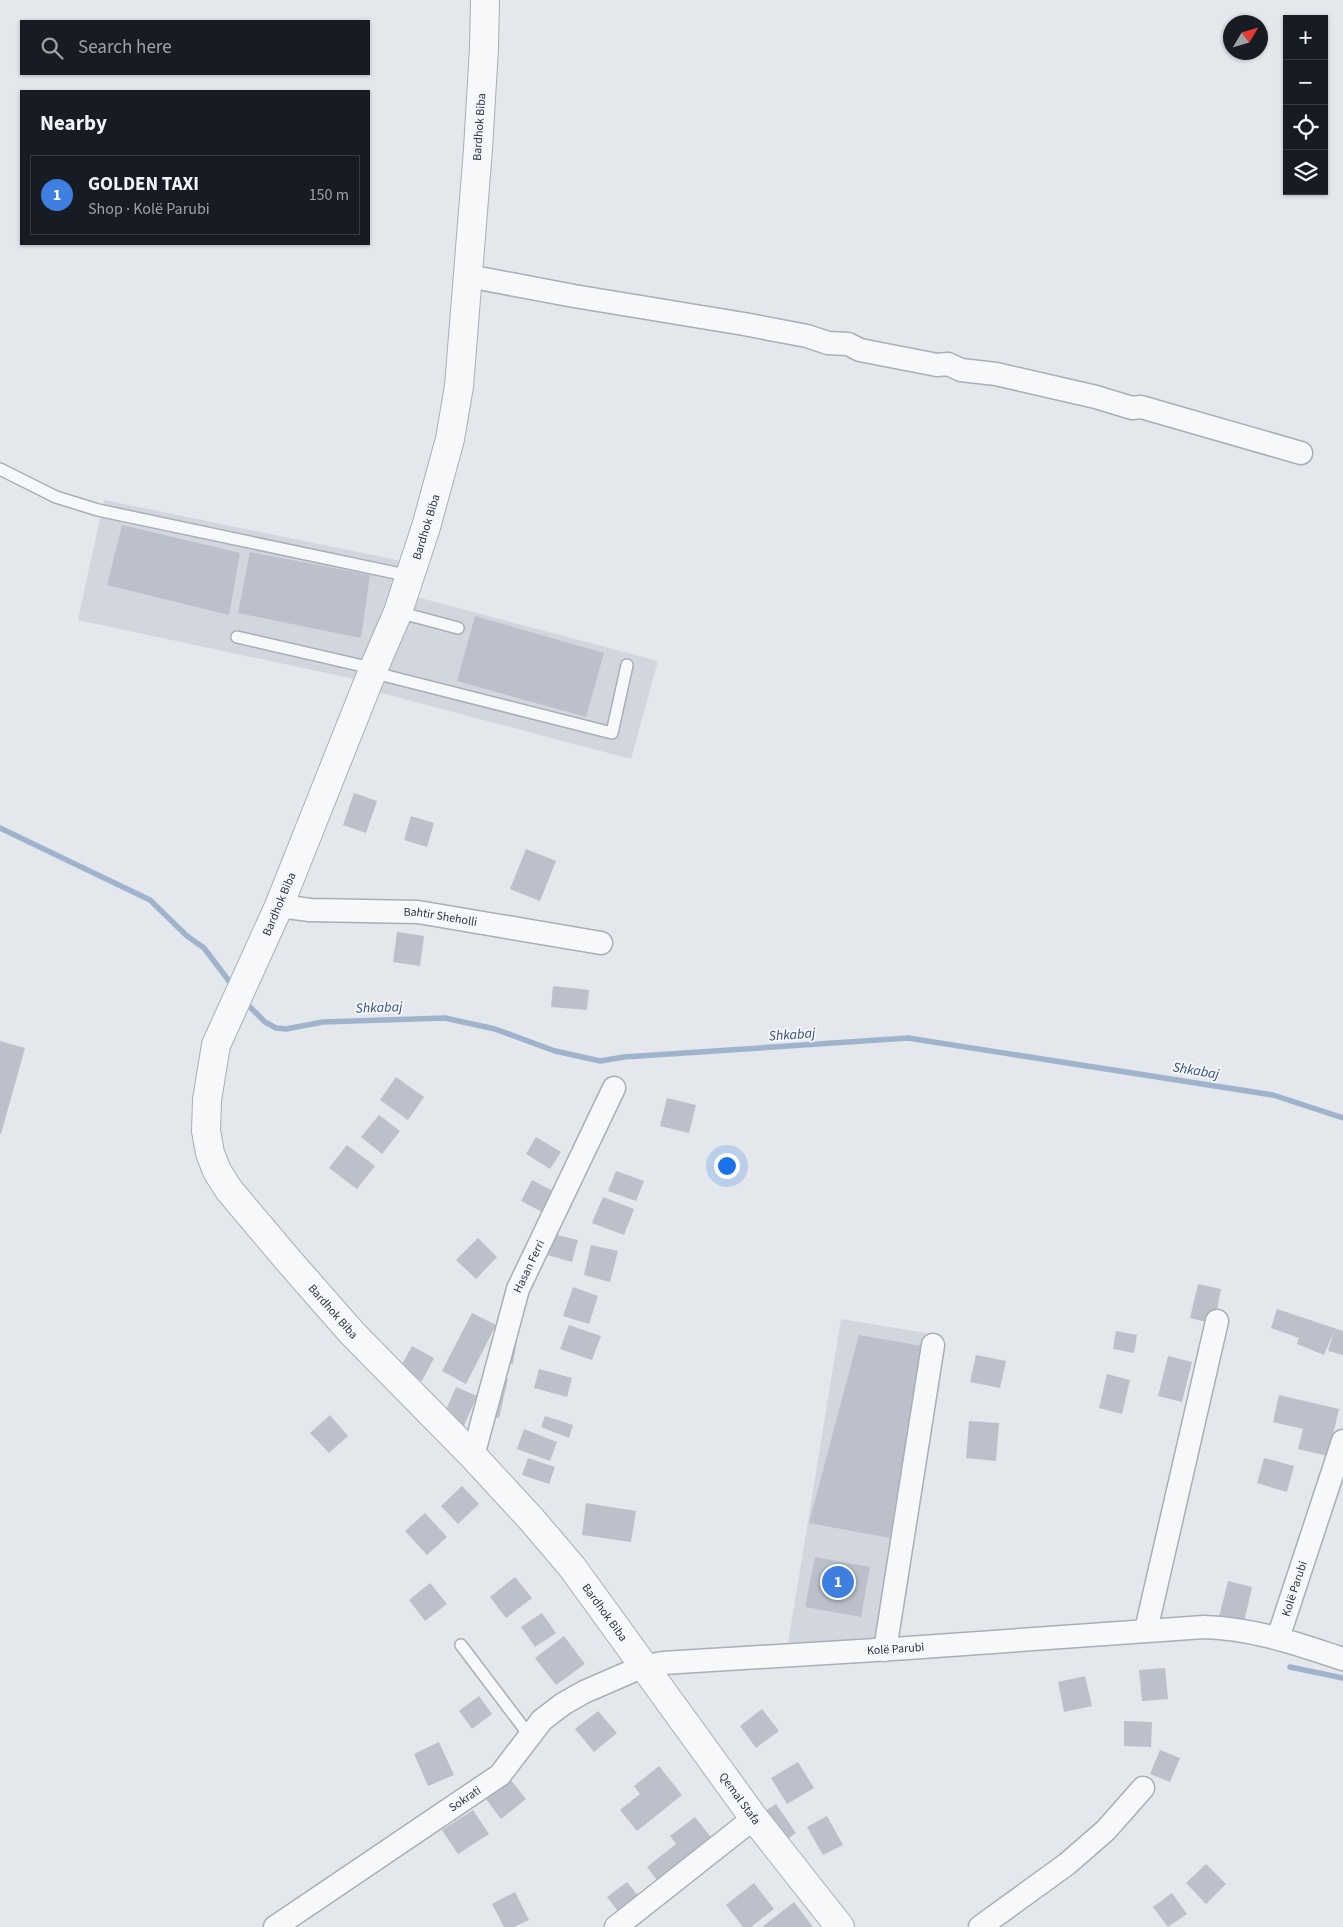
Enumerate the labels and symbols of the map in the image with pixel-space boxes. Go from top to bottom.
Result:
north arrow [1223,15,1268,60]
street label: Bardhok Biba [469,93,490,161]
street label: Bardhok Biba [408,492,445,562]
street label: Bardhok Biba [258,870,301,939]
street label: Bahtir Sheholli [403,904,478,931]
water label: Shkabaj [355,997,403,1019]
water label: Shkabaj [768,1023,817,1047]
water label: Shkabaj [1171,1057,1221,1085]
your location [714,1153,740,1179]
street label: Hasan Ferri [509,1237,549,1296]
street label: Bardhok Biba [304,1281,361,1343]
street label: Kolë Parubi [1278,1559,1312,1619]
pin: 1 [822,1563,854,1601]
street label: Bardhok Biba [578,1580,631,1645]
street label: Kolë Parubi [866,1639,925,1659]
street label: Qemal Stafa [715,1769,764,1829]
street label: Sokrati [445,1782,485,1816]

